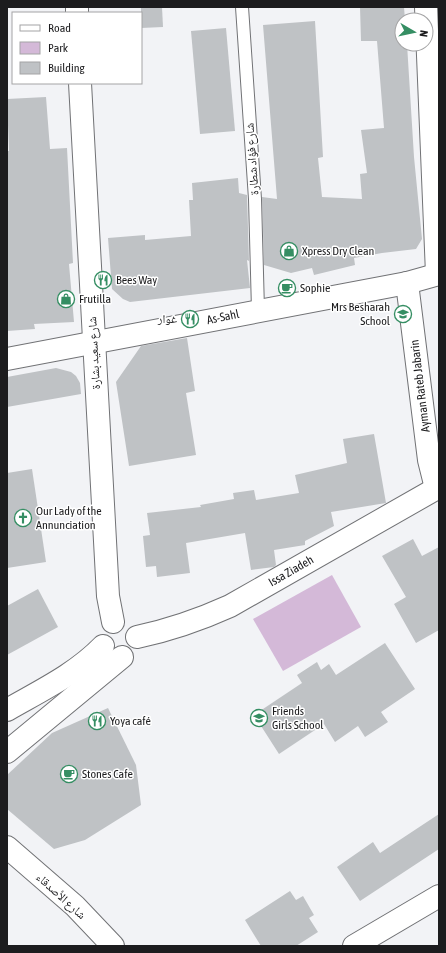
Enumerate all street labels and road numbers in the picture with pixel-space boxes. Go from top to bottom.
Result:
street label: شارع فؤاد شطارة [242,122,263,196]
street label: As-Sahl [206,307,241,327]
street label: شارع سعيد بشارة [85,316,104,390]
street label: Ayman Rateb Jabarin [407,339,433,433]
street label: Issa Ziadeh [266,553,316,589]
street label: شارع الأصدقاء [33,870,89,923]

